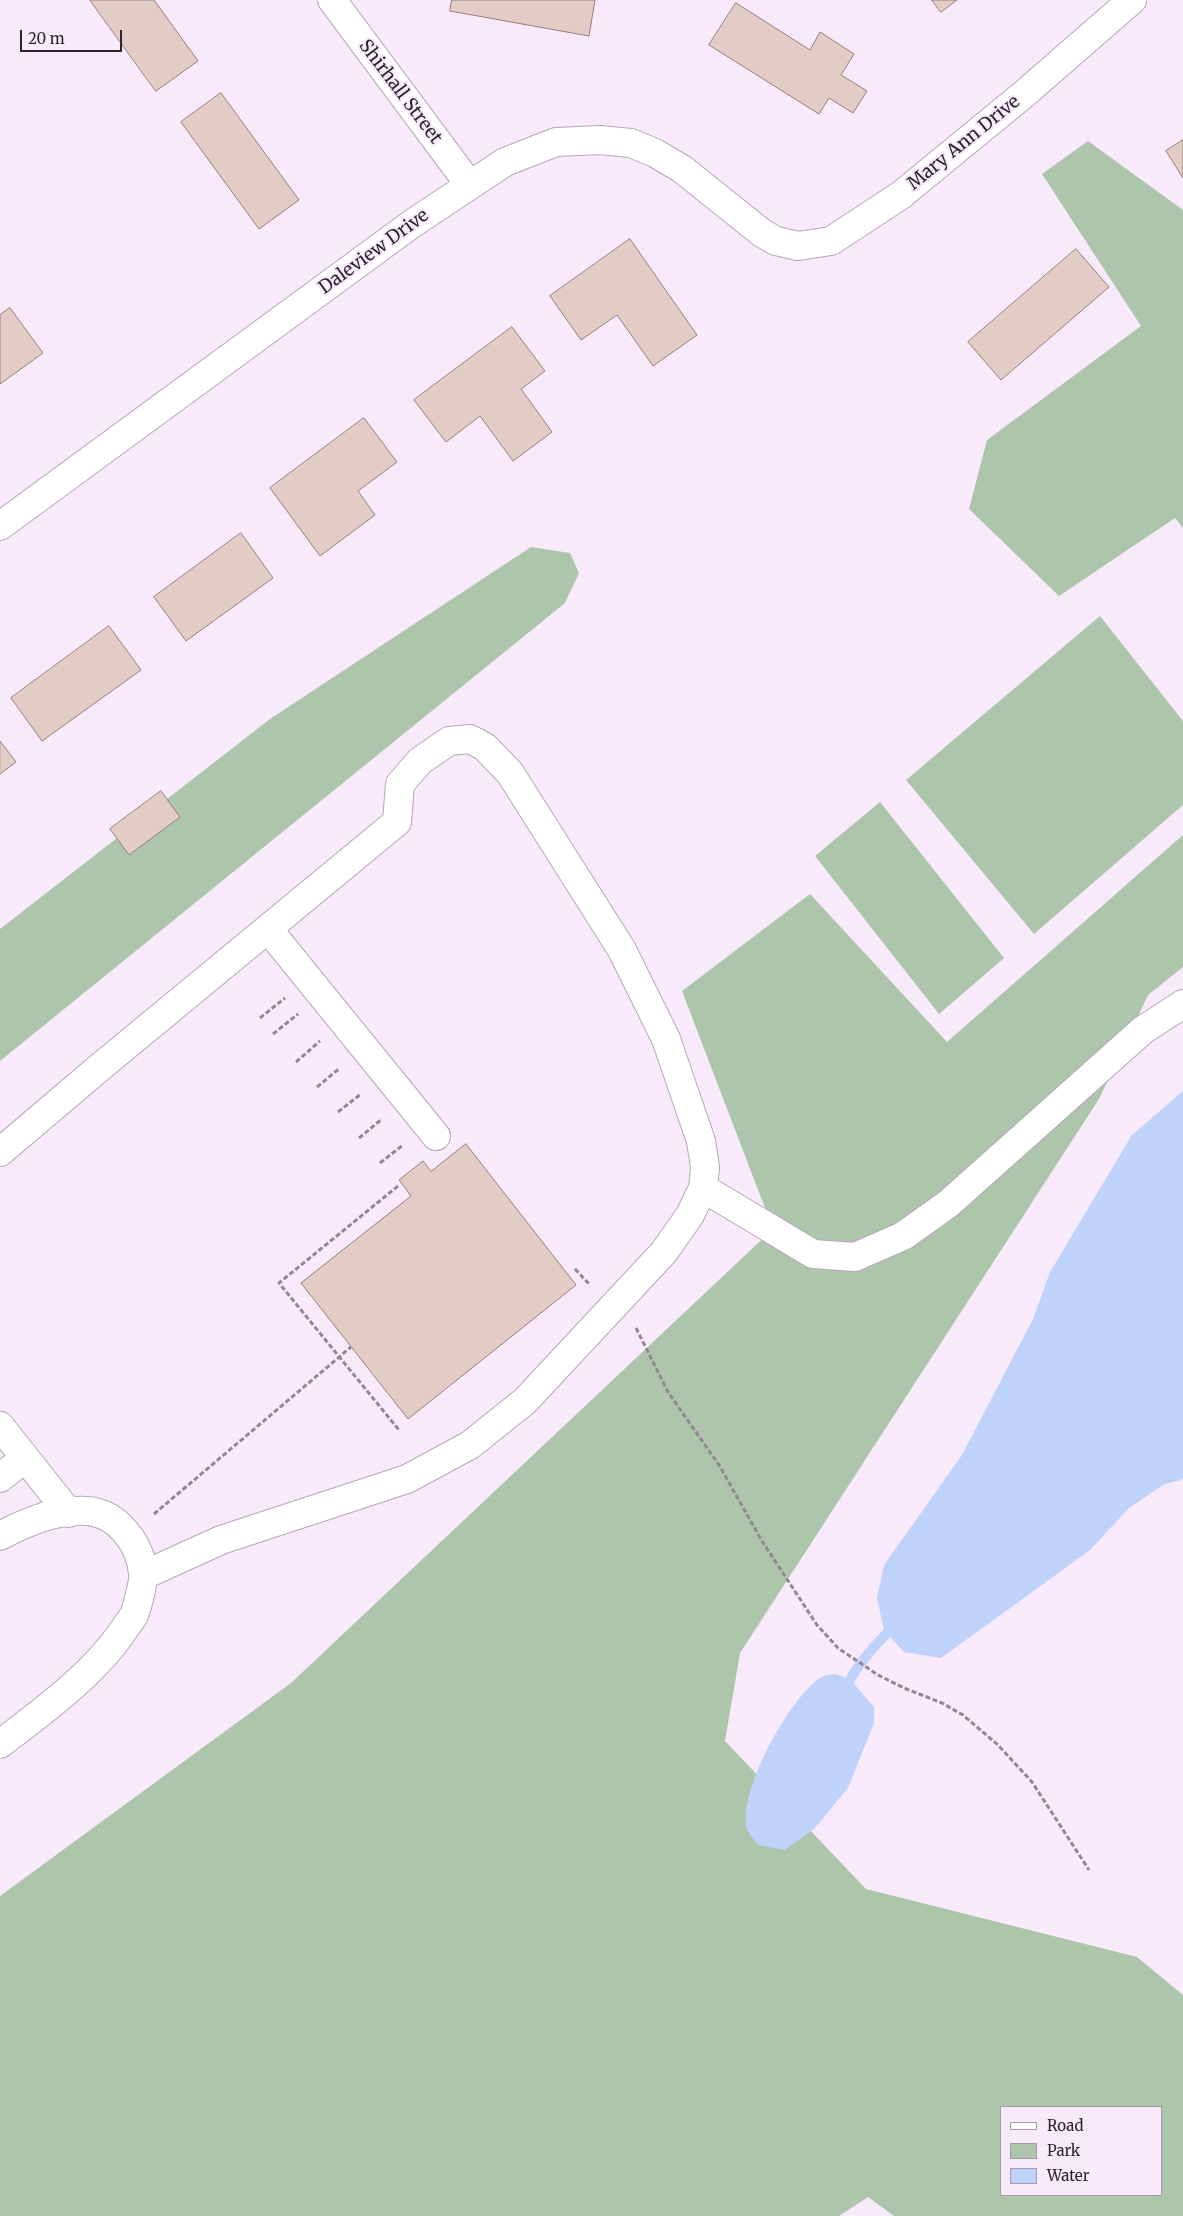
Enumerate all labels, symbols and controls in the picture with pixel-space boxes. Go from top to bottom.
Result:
scale bar [22,20,125,52]
text: 20 m [28,29,65,48]
street label: Shirhall Street [354,36,446,148]
street label: Mary Ann Drive [904,91,1024,195]
street label: Daleview Drive [315,205,433,299]
legend [1000,2106,1163,2196]
text: Road [1047,2116,1083,2135]
text: Park [1047,2141,1080,2160]
text: Water [1047,2166,1089,2185]

